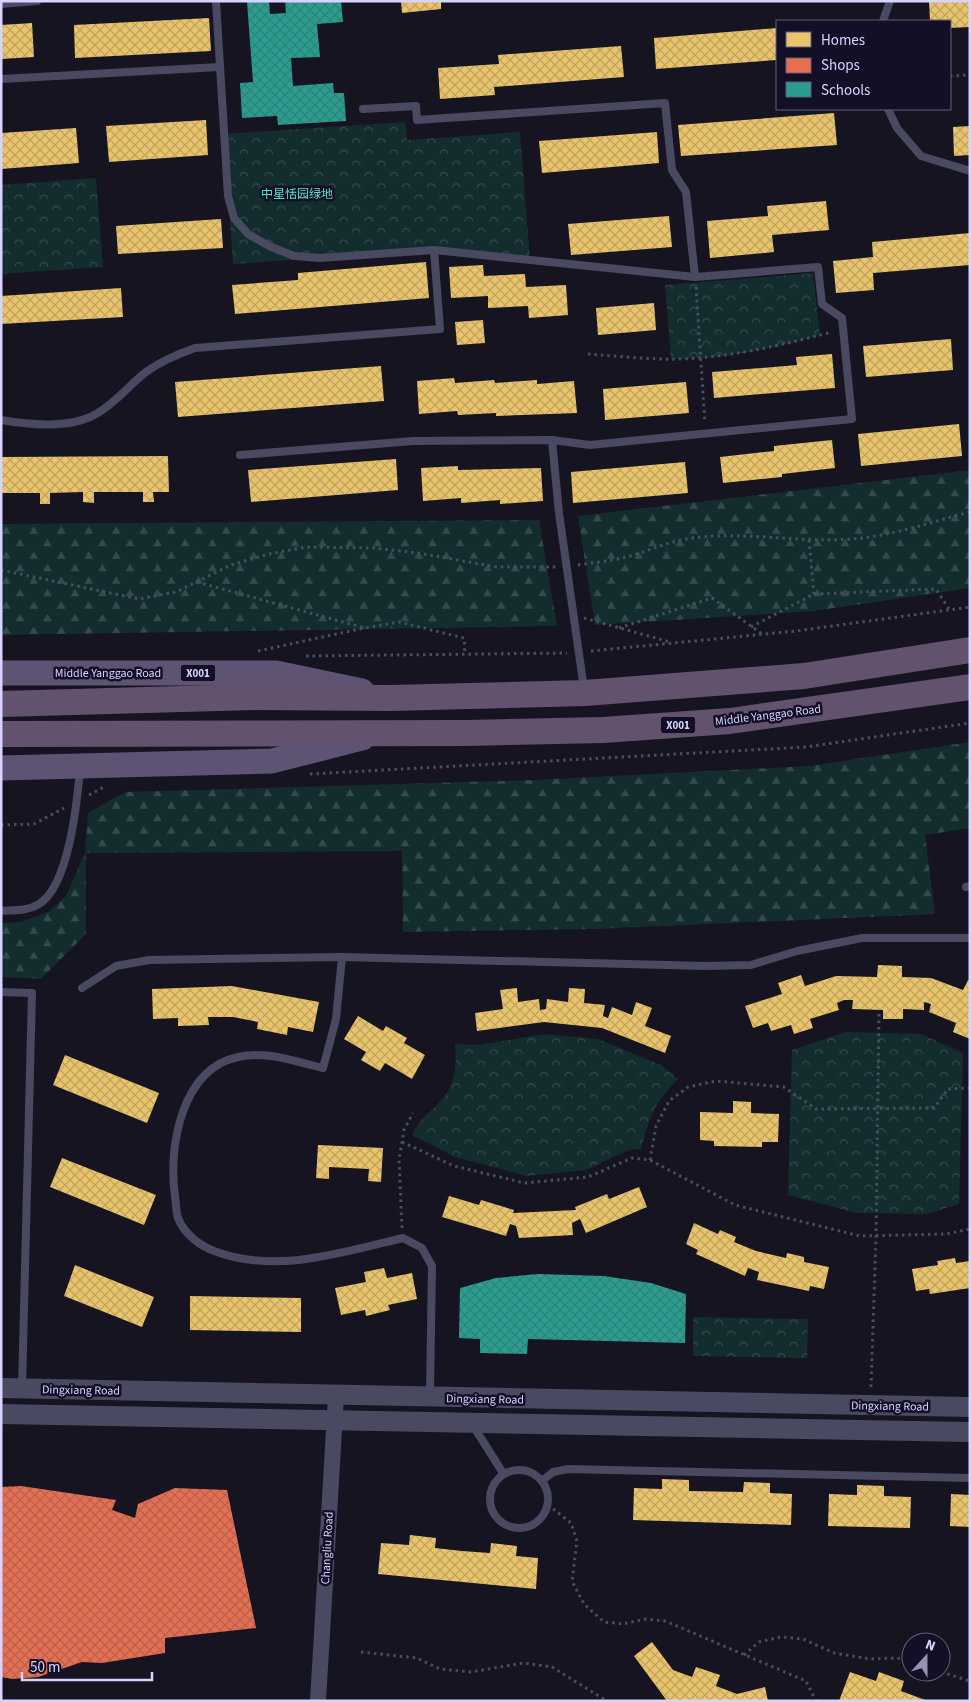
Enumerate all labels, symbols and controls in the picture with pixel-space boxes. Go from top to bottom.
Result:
legend [776,20,951,110]
text: Homes [821,30,865,51]
text: Shops [821,55,860,76]
text: Schools [821,80,870,101]
park label: 中星恬园绿地 [261,186,333,203]
road number: X001 [180,664,216,681]
street label: Middle Yanggao Road [55,665,161,682]
street label: Middle Yanggao Road [714,701,822,730]
road number: X001 [660,716,696,734]
street label: Dingxiang Road [42,1381,120,1400]
street label: Dingxiang Road [446,1390,524,1409]
street label: Dingxiang Road [851,1397,929,1416]
street label: Changliu Road [317,1511,338,1585]
north arrow [901,1632,951,1682]
text: N [922,1635,938,1657]
scale bar [22,1650,152,1682]
text: 50 m [30,1657,60,1678]

